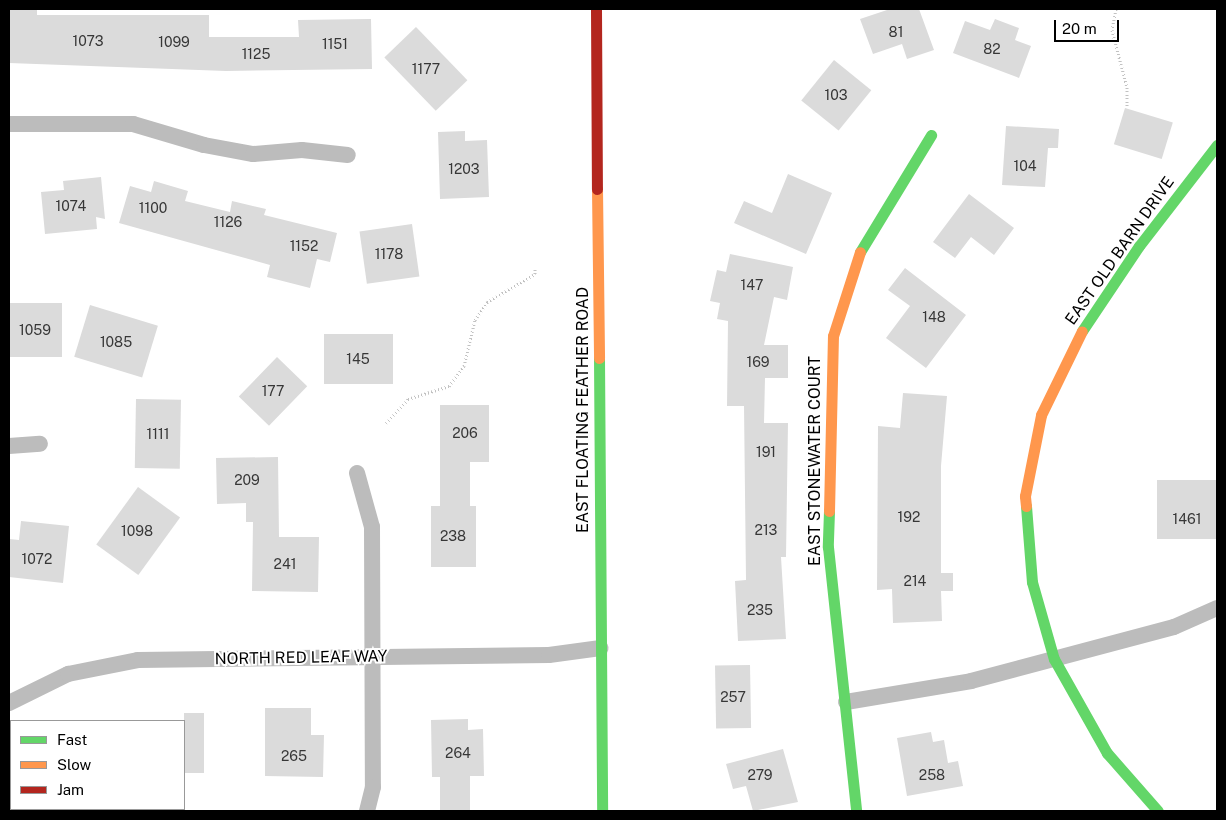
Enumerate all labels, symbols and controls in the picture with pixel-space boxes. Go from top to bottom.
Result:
scale bar [1056,10,1121,42]
text: 20 m [1062,20,1097,37]
house number: 81 [889,24,903,40]
house number: 1073 [73,33,103,49]
house number: 1099 [158,34,190,50]
house number: 1151 [322,36,348,52]
house number: 82 [983,41,1001,57]
house number: 1125 [242,46,270,62]
house number: 1177 [412,61,440,77]
house number: 103 [825,87,847,103]
house number: 104 [1013,158,1037,174]
house number: 1203 [448,161,480,177]
street label: EAST OLD BARN DRIVE [1061,173,1179,329]
house number: 1074 [56,198,86,214]
house number: 1100 [139,200,167,216]
house number: 1126 [214,214,242,230]
house number: 1152 [290,238,318,254]
house number: 1178 [375,246,403,262]
house number: 147 [741,277,763,293]
street label: EAST FLOATING FEATHER ROAD [573,287,593,533]
house number: 148 [922,309,946,325]
house number: 1059 [19,322,51,338]
house number: 1085 [100,334,132,350]
house number: 145 [346,351,370,367]
house number: 169 [746,354,770,370]
street label: EAST STONEWATER COURT [805,356,825,566]
house number: 177 [262,383,284,399]
house number: 206 [452,425,478,441]
house number: 1111 [147,426,169,442]
house number: 191 [756,444,776,460]
house number: 209 [234,472,260,488]
house number: 192 [898,509,920,525]
house number: 1461 [1173,511,1201,527]
house number: 213 [755,522,777,538]
house number: 1098 [121,523,153,539]
house number: 238 [440,528,466,544]
house number: 1072 [22,551,52,567]
house number: 241 [274,556,296,572]
house number: 214 [904,573,926,589]
house number: 235 [747,602,773,618]
street label: NORTH RED LEAF WAY [214,647,388,669]
house number: 257 [720,689,746,705]
legend [10,720,185,810]
text: Fast [57,731,87,748]
house number: 264 [445,745,471,761]
house number: 265 [281,748,307,764]
text: Slow [57,756,91,773]
house number: 279 [747,767,773,783]
house number: 258 [919,767,945,783]
text: Jam [57,781,84,798]

